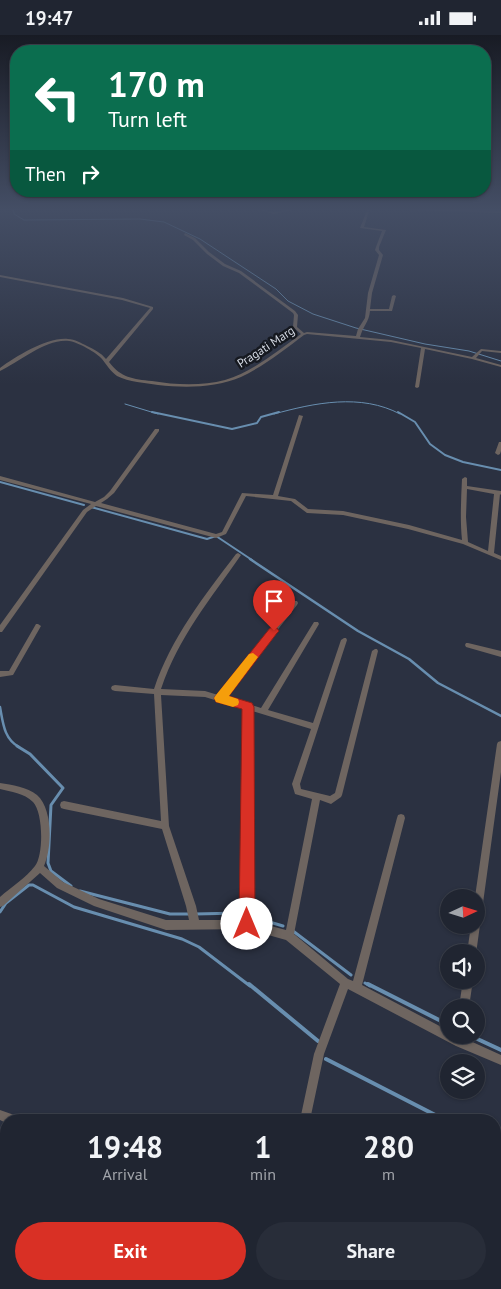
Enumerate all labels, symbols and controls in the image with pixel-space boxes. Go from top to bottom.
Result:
text: 19:47 [25,6,73,30]
text: 170 m [108,61,205,107]
icon: left [25,65,90,130]
text: Turn left [108,105,187,133]
icon: right [76,160,104,188]
text: Then [25,162,66,186]
street label: Pragati Marg [234,323,297,371]
pin [253,580,295,631]
icon: arrive [260,587,288,615]
north arrow [440,889,485,934]
map controls [440,889,485,1099]
position arrow [220,897,272,949]
button: sound [440,944,485,989]
button: search [440,999,485,1044]
button: layers [440,1054,485,1099]
text: 19:48 [87,1127,163,1166]
text: 1 [255,1127,272,1166]
text: 280 [363,1127,414,1166]
text: Arrival [103,1164,147,1184]
text: min [250,1164,276,1184]
text: m [382,1164,395,1184]
button: Exit [15,1222,246,1280]
button: Share [256,1222,486,1280]

